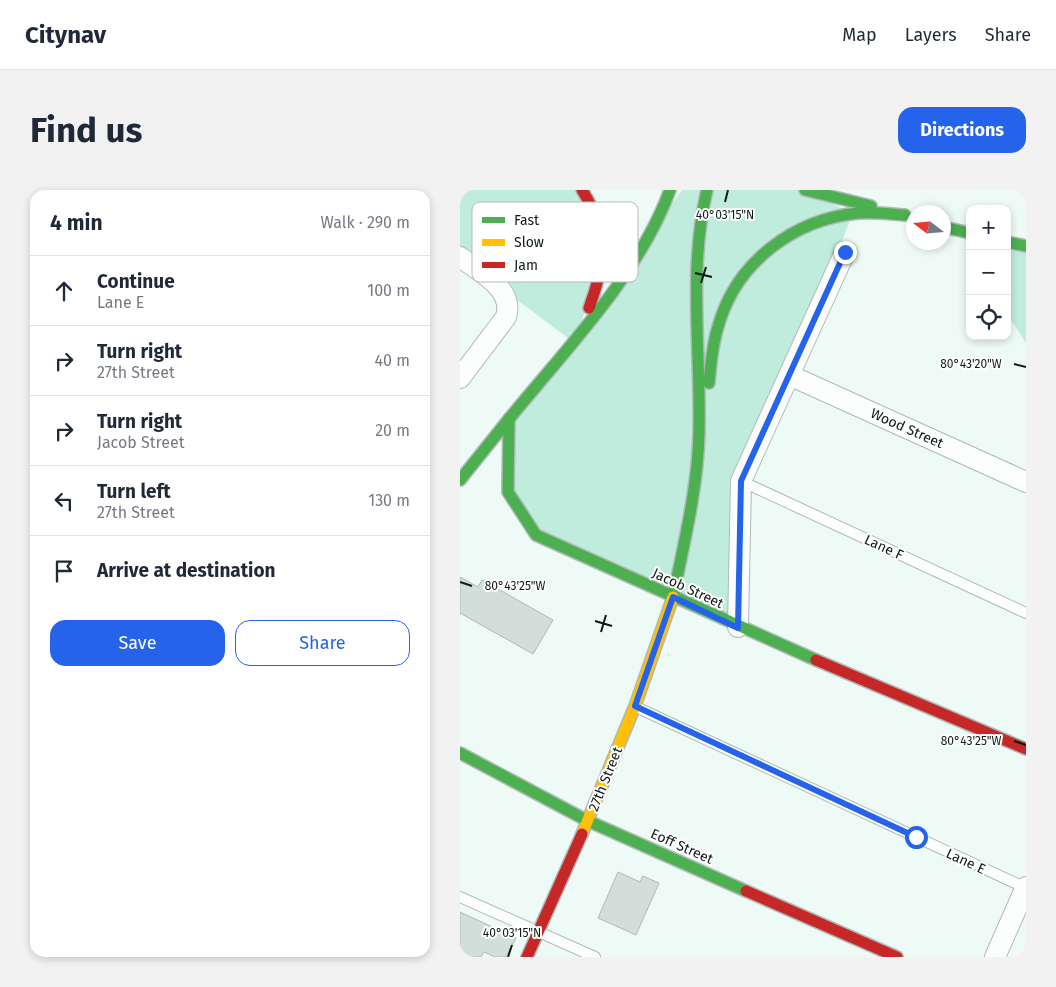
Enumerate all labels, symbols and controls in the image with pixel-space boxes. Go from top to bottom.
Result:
text: Citynav [25,21,106,49]
text: Map [842,24,877,46]
text: Layers [905,24,957,46]
text: Share [985,24,1031,46]
button: Directions [898,107,1026,153]
text: Find us [30,109,142,151]
legend [472,202,638,282]
north arrow [906,205,951,250]
map controls [966,205,1011,340]
button: + [966,205,1011,250]
text: 40°03'15"N [696,208,754,222]
text: 4 min [50,210,103,236]
text: Fast [514,212,540,229]
text: Walk · 290 m [320,213,410,232]
text: Slow [514,234,544,251]
route end [834,241,857,264]
button: − [966,250,1011,295]
text: Jam [514,257,538,274]
text: Continue [97,270,175,293]
icon: ahead [50,277,78,305]
text: 100 m [367,281,410,300]
text: Lane E [97,293,144,312]
button: locate [966,295,1011,340]
text: Turn right [97,340,182,363]
icon: right [50,347,78,375]
text: 40 m [375,351,410,370]
text: 80°43'20"W [940,357,1002,371]
text: 27th Street [97,363,175,382]
street label: Wood Street [868,405,947,452]
text: Turn right [97,410,182,433]
icon: right [50,417,78,445]
text: 20 m [375,421,410,440]
text: Jacob Street [97,433,184,452]
text: Turn left [97,480,171,503]
icon: left [50,487,78,515]
text: 130 m [368,491,410,510]
text: 27th Street [97,503,175,522]
street label: Lane F [862,531,906,564]
icon: arrive [50,557,78,585]
text: Arrive at destination [97,559,276,582]
street label: Jacob Street [650,565,727,613]
text: 80°43'25"W [485,579,545,593]
button: Save [50,620,225,666]
button: Share [235,620,410,666]
text: 80°43'25"W [941,734,1001,748]
street label: 27th Street [585,744,626,814]
street label: Eoff Street [648,825,716,868]
route start [905,826,928,849]
street label: Lane E [943,845,988,878]
text: 40°03'15"N [483,926,541,940]

